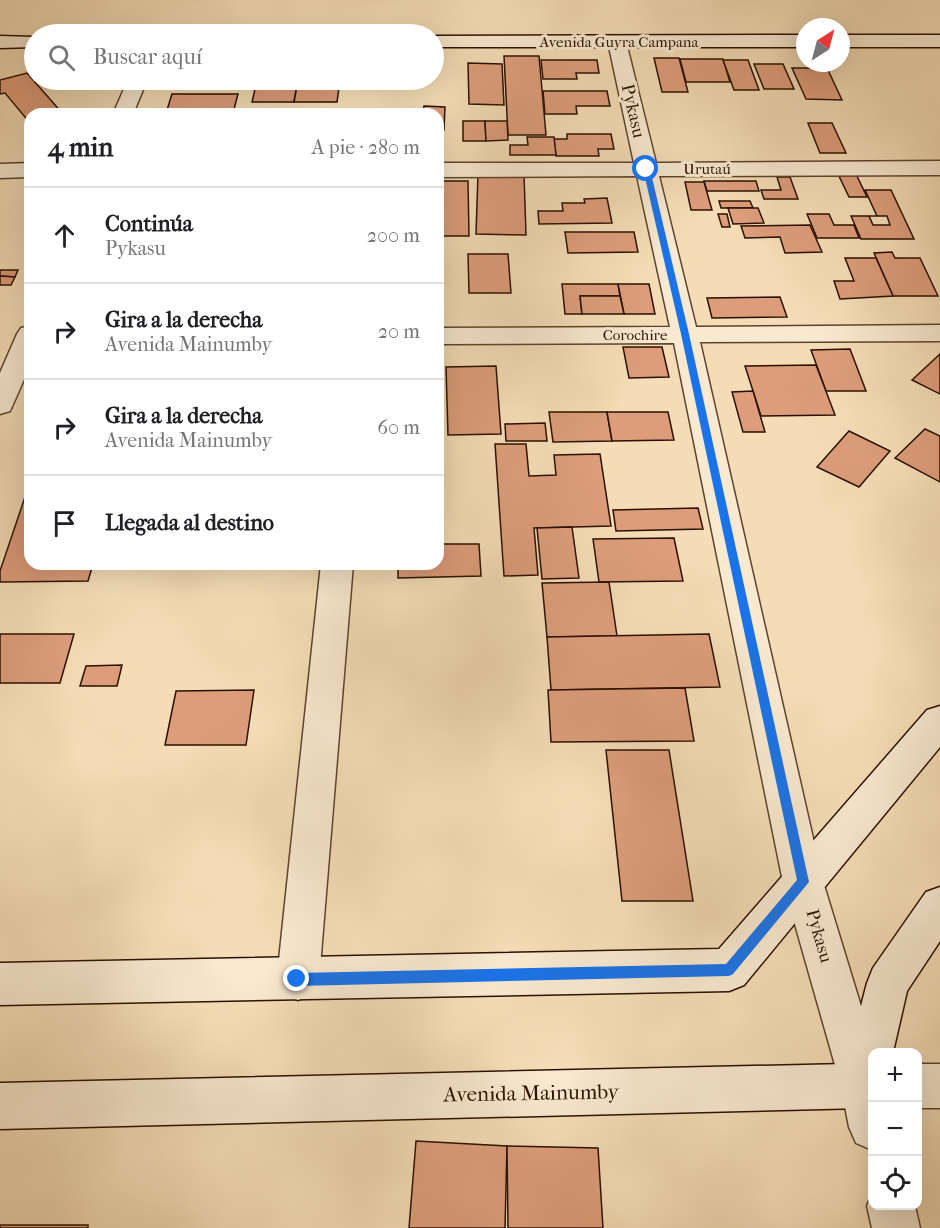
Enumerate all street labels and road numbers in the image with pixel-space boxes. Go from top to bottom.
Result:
street label: Avenida Guyra Campana [538,33,700,51]
street label: Pykasu [617,82,649,140]
street label: Urutaú [683,160,731,178]
street label: Corochire [603,326,668,344]
street label: Pykasu [801,907,837,965]
street label: Avenida Mainumby [442,1079,620,1107]

